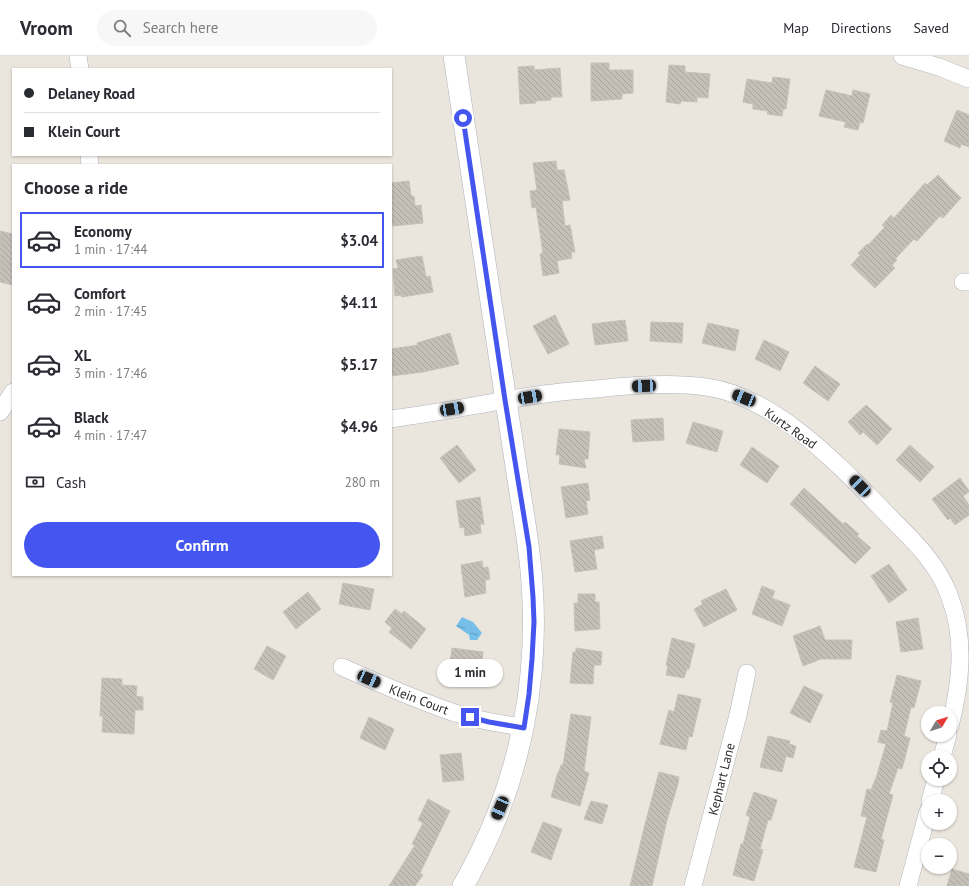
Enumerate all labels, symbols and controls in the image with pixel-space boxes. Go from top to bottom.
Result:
search box [97,10,377,46]
text: Vroom [20,16,73,40]
icon: search [111,17,133,39]
text: Search here [143,18,218,37]
text: Map [783,19,809,37]
text: Directions [831,19,891,37]
text: Saved [913,19,949,37]
text: Delaney Road [48,84,135,103]
route start [454,109,472,127]
text: Klein Court [48,122,120,141]
text: Choose a ride [24,176,128,199]
icon: car [26,222,62,258]
text: Economy [74,222,132,241]
text: $3.04 [340,231,378,250]
text: 1 min · 17:44 [74,241,147,258]
icon: car [26,284,62,320]
text: Comfort [74,284,126,303]
text: $4.11 [340,293,378,312]
text: 2 min · 17:45 [74,303,147,320]
icon: car [26,346,62,382]
text: XL [74,346,91,365]
text: $5.17 [340,355,378,374]
text: 3 min · 17:46 [74,365,147,382]
car [632,380,656,392]
car [731,388,757,408]
car [517,389,543,405]
car [439,401,465,417]
street label: Kurtz Road [761,404,820,453]
icon: car [26,408,62,444]
text: Black [74,408,109,427]
text: $4.96 [340,417,378,436]
text: 4 min · 17:47 [74,427,147,444]
icon: cash [24,471,46,493]
text: Cash [56,473,86,492]
car [847,473,873,499]
text: 280 m [345,474,380,491]
button: Confirm [24,522,380,568]
callout: 1 min [437,659,503,687]
text: 1 min [454,664,486,681]
car [356,669,382,689]
street label: Klein Court [387,680,452,719]
north arrow [921,706,957,742]
map controls [921,706,957,874]
route end [461,708,479,726]
street label: Kephart Lane [704,741,739,817]
button: locate [921,750,957,786]
button: + [921,794,957,830]
car [490,795,510,821]
button: − [921,838,957,874]

